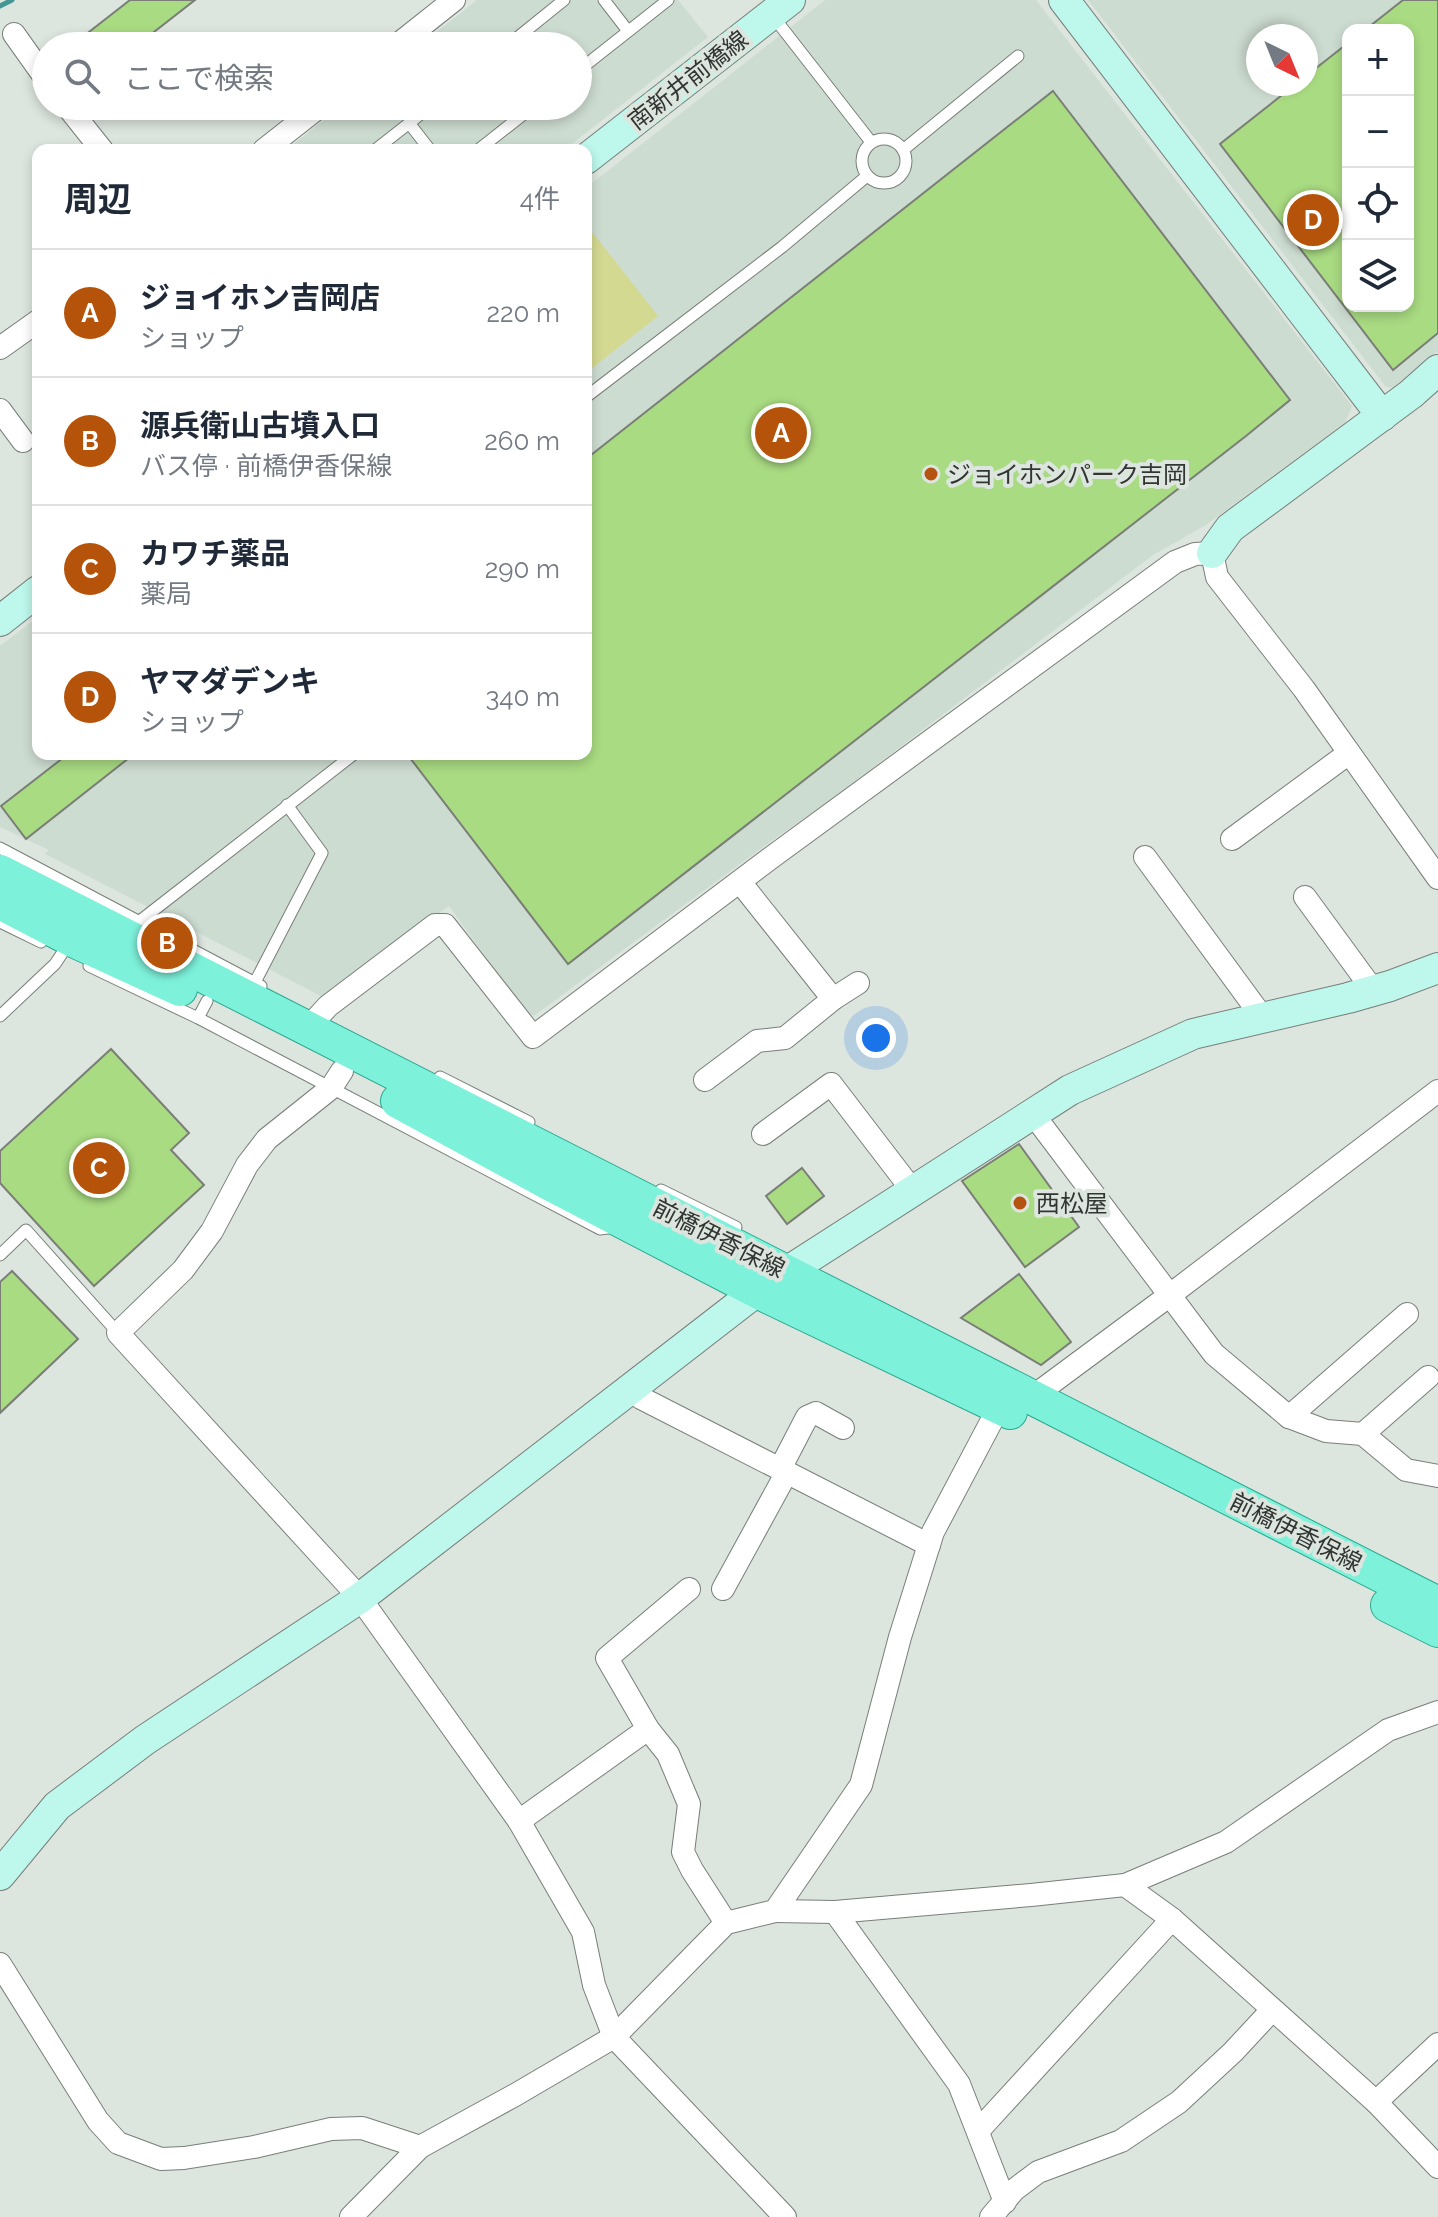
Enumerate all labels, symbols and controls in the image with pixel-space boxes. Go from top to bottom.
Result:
street label: 南新井前橋線 [622,24,754,136]
north arrow [1246,24,1318,96]
map controls [1342,24,1414,312]
button: + [1342,24,1414,96]
search box [32,32,592,120]
icon: search [60,54,104,98]
text: ここで検索 [124,61,274,96]
button: − [1342,96,1414,168]
button: locate [1342,168,1414,240]
text: 周辺 [64,179,132,219]
text: 4件 [520,184,560,214]
pin: D [1287,190,1339,250]
button: layers [1342,240,1414,312]
text: ジョイホン吉岡店 [140,280,380,315]
text: A [81,298,99,328]
text: 220 m [486,298,560,328]
text: ショップ [140,323,244,353]
pin: A [755,403,807,463]
text: 源兵衛山古墳入口 [140,408,380,443]
text: B [81,426,99,456]
text: 260 m [484,426,560,456]
text: バス停 · 前橋伊香保線 [140,451,392,481]
place label: ジョイホンパーク吉岡 [947,460,1187,489]
marker: ジョイホンパーク吉岡 [922,465,940,483]
text: カワチ薬品 [140,536,290,571]
text: C [81,554,99,584]
text: 290 m [485,554,560,584]
text: 薬局 [140,579,192,609]
text: ヤマダデンキ [140,664,320,699]
text: D [81,682,99,712]
text: 340 m [485,682,560,712]
text: ショップ [140,707,244,737]
pin: B [141,913,193,973]
your location [856,1018,896,1058]
pin: C [73,1138,125,1198]
place label: 西松屋 [1036,1189,1108,1218]
street label: 前橋伊香保線 [648,1192,790,1284]
marker: 西松屋 [1011,1194,1029,1212]
street label: 前橋伊香保線 [1225,1486,1367,1578]

